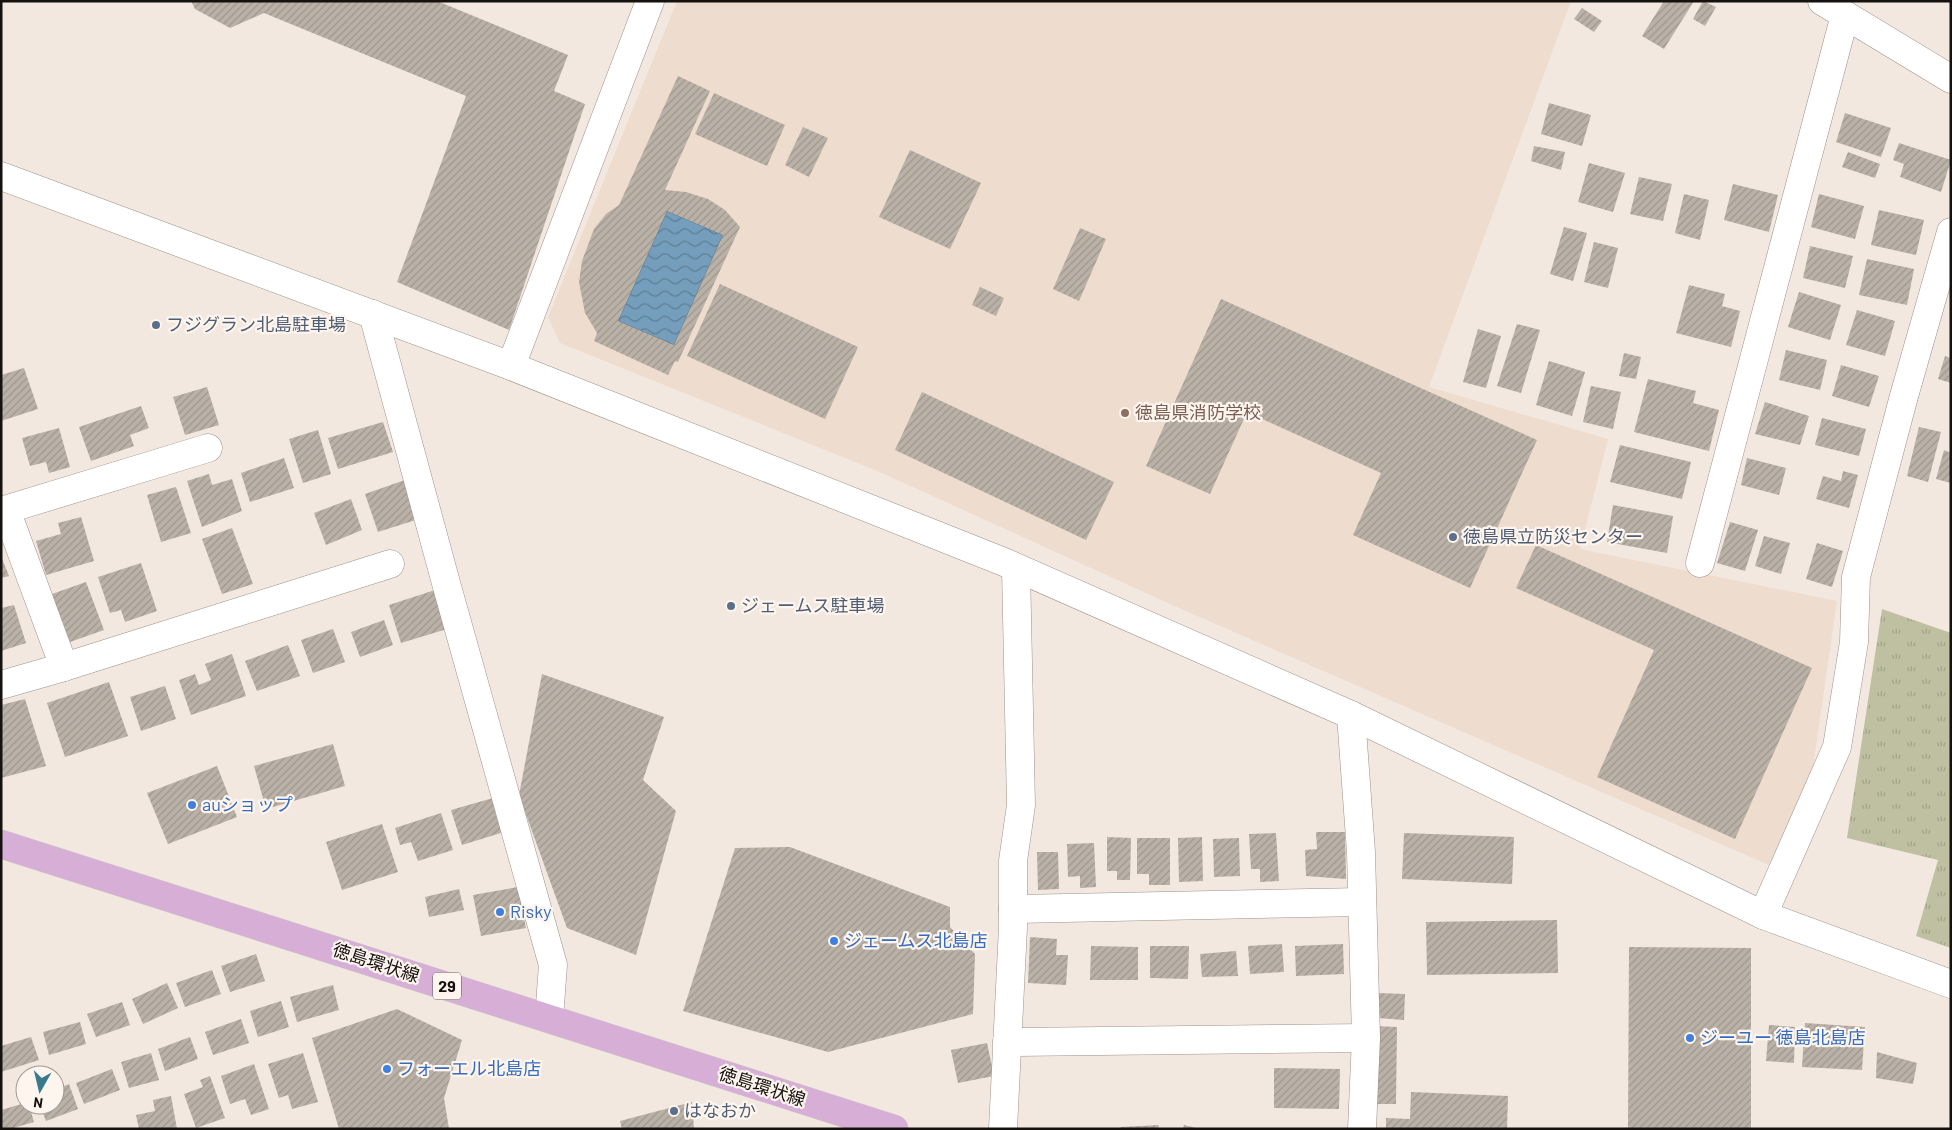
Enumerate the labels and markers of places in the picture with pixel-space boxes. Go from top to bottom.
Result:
place label: フジグラン北島駐車場 [166,313,346,335]
marker: フジグラン北島駐車場 [150,319,162,331]
place label: 徳島県消防学校 [1135,401,1261,423]
marker: 徳島県消防学校 [1119,407,1131,419]
place label: 徳島県立防災センター [1463,525,1643,547]
marker: 徳島県立防災センター [1447,531,1459,543]
place label: ジェームス駐車場 [741,594,884,616]
marker: ジェームス駐車場 [725,600,737,612]
place label: auショップ [202,793,293,815]
marker: auショップ [186,799,198,811]
place label: Risky [510,900,552,922]
marker: Risky [494,906,506,918]
place label: ジェームス北島店 [844,929,987,951]
marker: ジェームス北島店 [828,935,840,947]
place label: ジーユー 徳島北島店 [1700,1026,1866,1048]
marker: ジーユー 徳島北島店 [1684,1032,1696,1044]
place label: フォーエル北島店 [397,1057,541,1079]
marker: フォーエル北島店 [381,1063,393,1075]
place label: はなおか [684,1099,756,1121]
marker: はなおか [668,1105,680,1117]

